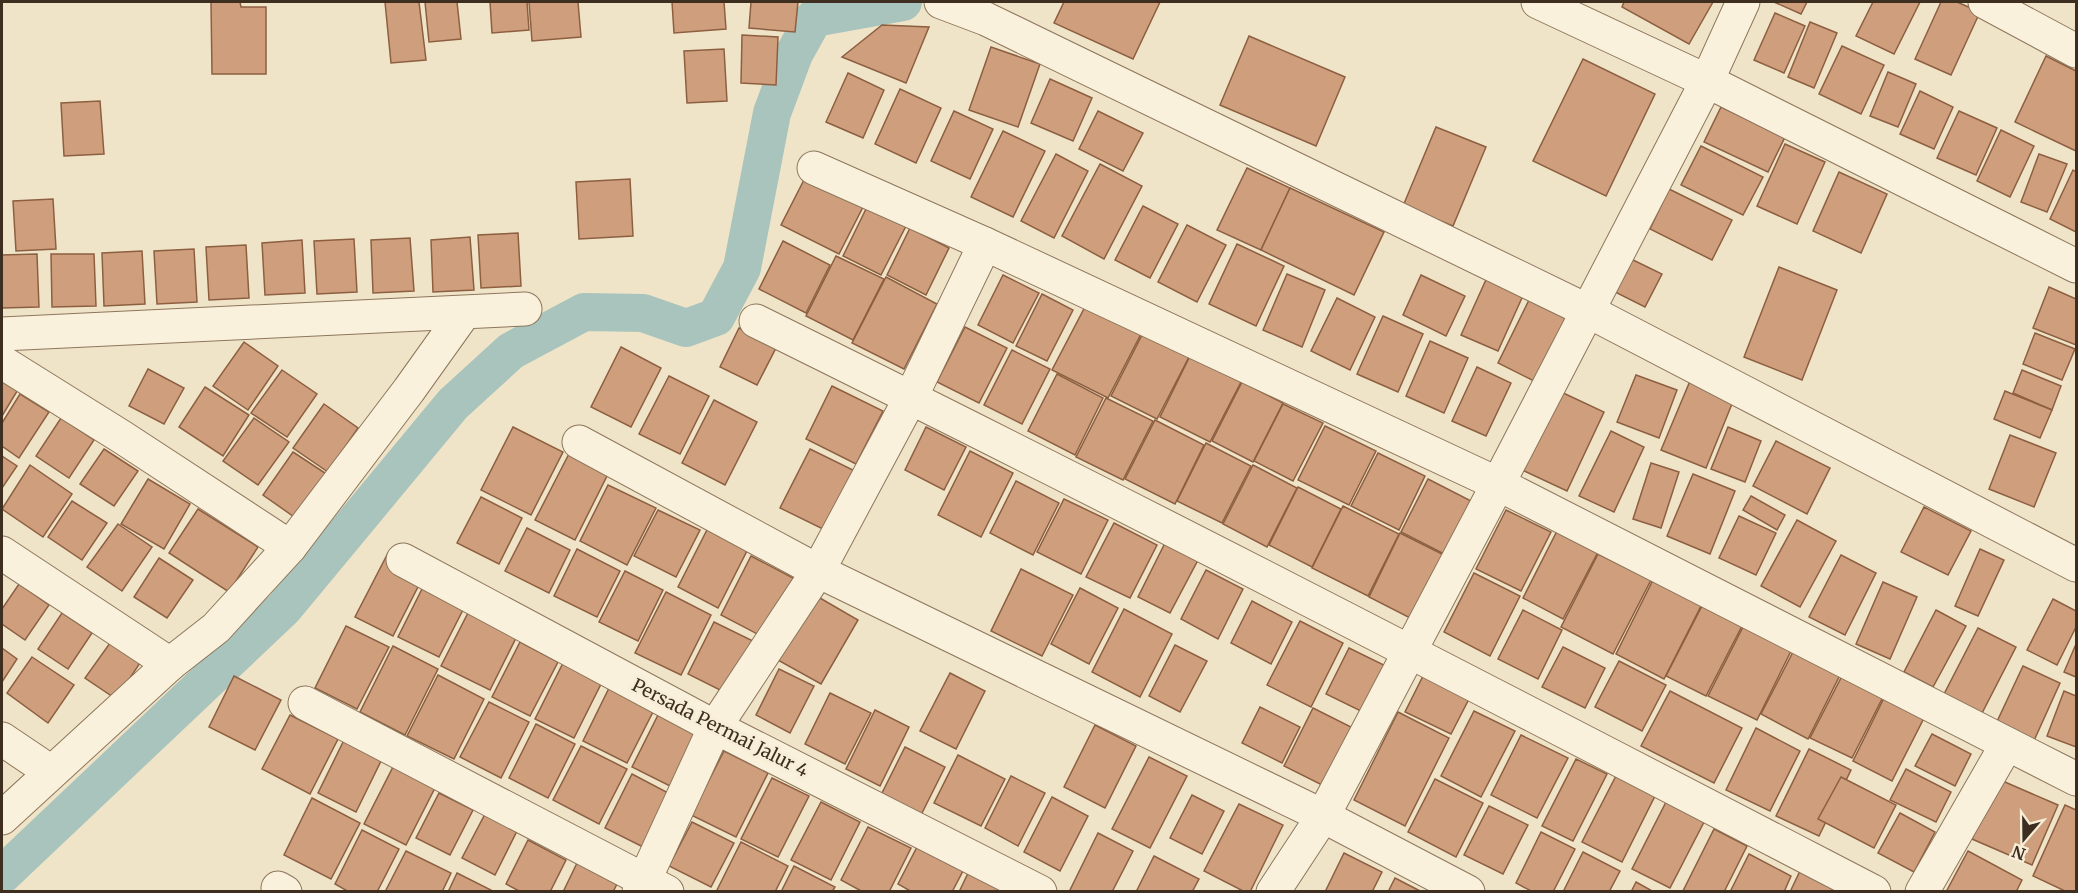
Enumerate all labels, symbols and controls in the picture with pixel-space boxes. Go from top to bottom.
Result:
street label: Persada Permai Jalur 4 [628,673,812,782]
north arrow [1994,809,2054,869]
text: N [2009,841,2028,865]

